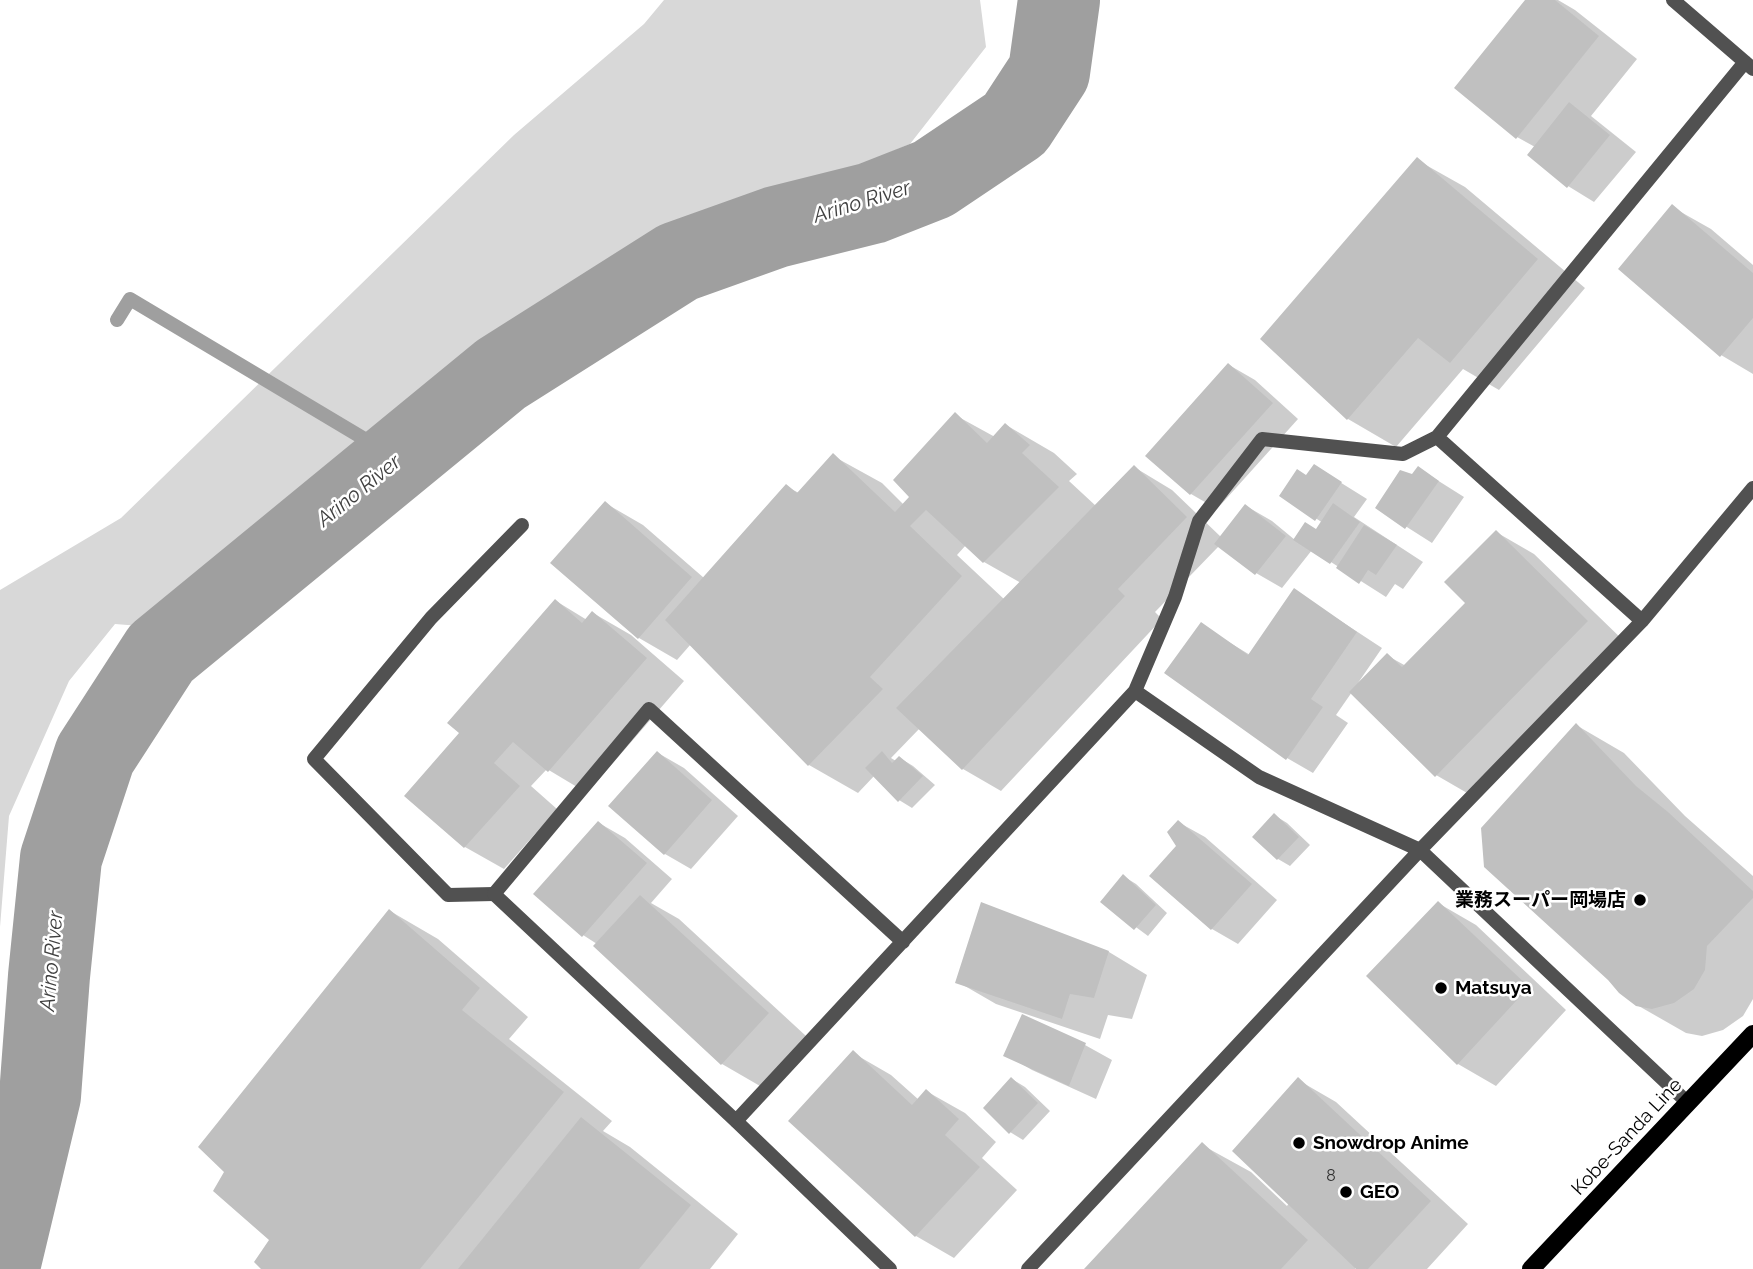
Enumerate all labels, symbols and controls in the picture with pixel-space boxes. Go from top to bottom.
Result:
water label: Arino River [810,175,914,229]
water label: Arino River [312,450,406,532]
place label: 業務スーパー岡場店 [1455,889,1626,911]
marker: 業務スーパー岡場店 [1632,892,1648,908]
water label: Arino River [35,910,69,1012]
place label: Matsuya [1455,977,1532,999]
marker: Matsuya [1433,980,1449,996]
street label: Kobe-Sanda Line [1567,1074,1687,1200]
place label: Snowdrop Anime [1313,1132,1469,1154]
marker: Snowdrop Anime [1291,1135,1307,1151]
house number: 8 [1326,1166,1336,1186]
place label: GEO [1360,1181,1399,1203]
marker: GEO [1338,1184,1354,1200]

